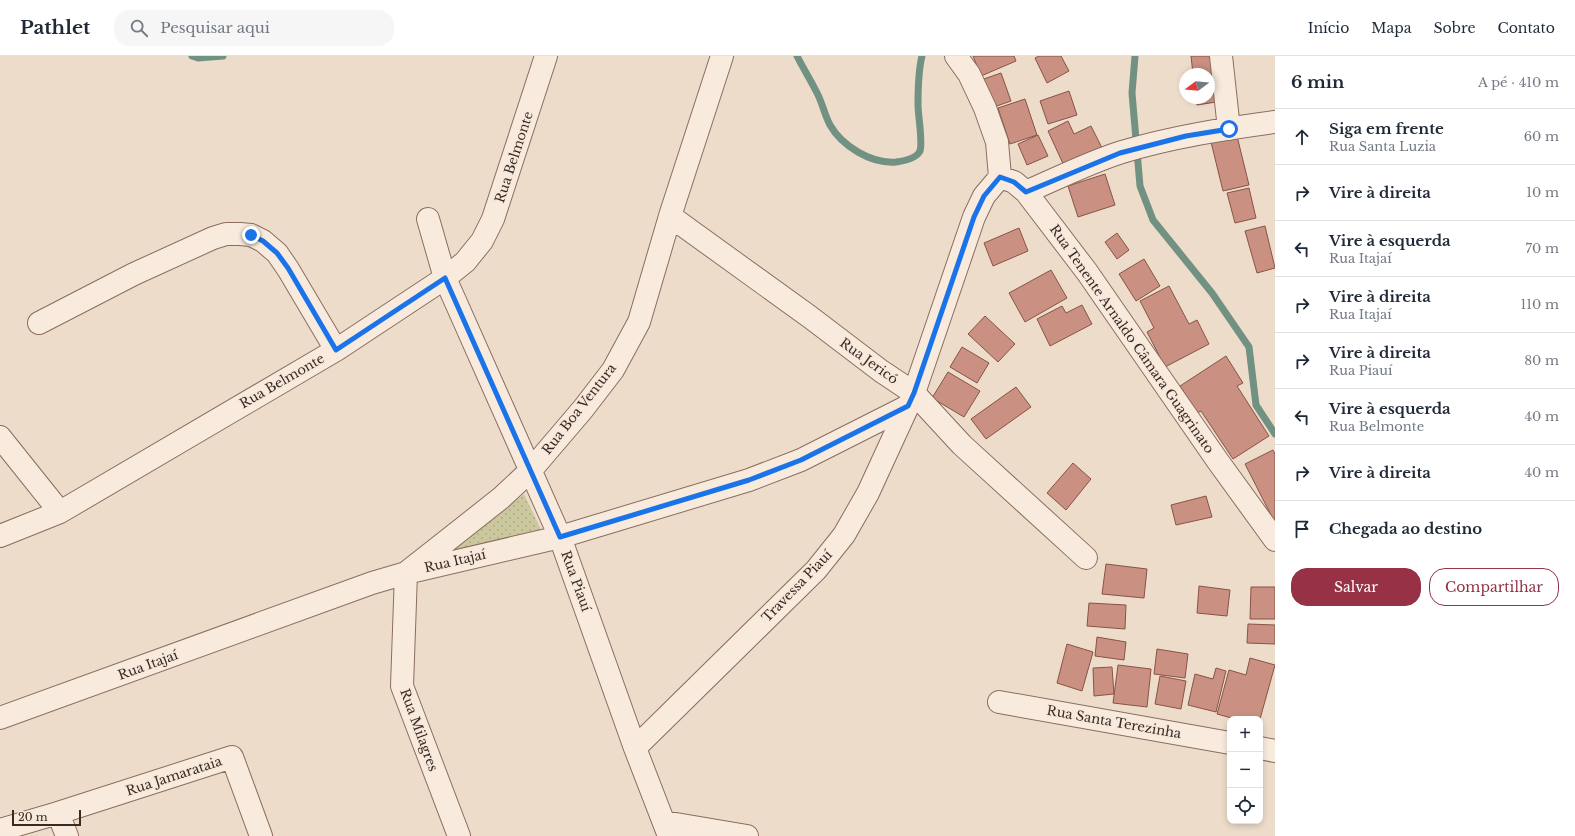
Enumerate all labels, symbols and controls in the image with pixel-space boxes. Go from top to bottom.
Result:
search box [114,10,394,46]
text: Pathlet [20,16,90,39]
icon: search [128,17,150,39]
text: Pesquisar aqui [160,18,270,37]
text: Início [1308,19,1349,37]
text: Mapa [1371,19,1412,37]
text: Sobre [1434,19,1475,37]
text: Contato [1497,19,1555,37]
north arrow [1179,68,1215,104]
text: 6 min [1291,72,1344,93]
text: A pé · 410 m [1478,74,1559,91]
street label: Rua Belmonte [491,109,537,205]
text: Siga em frente [1329,119,1444,138]
route start [1220,120,1238,138]
icon: ahead [1291,126,1313,148]
text: 60 m [1524,128,1559,145]
text: Rua Santa Luzia [1329,138,1436,155]
icon: right [1291,182,1313,204]
text: Vire à direita [1329,183,1431,202]
text: 10 m [1526,184,1559,201]
street label: Rua Tenente Arnaldo Câmara Guagrinato [1046,221,1218,457]
route end [242,226,260,244]
text: Vire à esquerda [1329,231,1451,250]
icon: left [1291,238,1313,260]
text: 70 m [1526,240,1559,257]
text: Rua Itajaí [1329,250,1392,267]
text: Vire à direita [1329,287,1431,306]
icon: right [1291,294,1313,316]
text: 110 m [1520,296,1559,313]
text: Rua Itajaí [1329,306,1392,323]
street label: Rua Jericó [836,334,902,388]
text: Vire à direita [1329,343,1431,362]
street label: Rua Belmonte [237,350,327,412]
icon: right [1291,350,1313,372]
text: 80 m [1524,352,1559,369]
street label: Rua Boa Ventura [538,359,620,458]
text: Rua Piauí [1329,362,1392,379]
text: Vire à esquerda [1329,399,1451,418]
icon: left [1291,406,1313,428]
text: 40 m [1524,408,1559,425]
text: Rua Belmonte [1329,418,1424,435]
icon: right [1291,462,1313,484]
text: Vire à direita [1329,463,1431,482]
text: 40 m [1524,464,1559,481]
icon: arrive [1291,518,1313,540]
text: Chegada ao destino [1329,519,1482,538]
street label: Rua Itajaí [423,546,488,576]
street label: Travessa Piauí [758,546,836,626]
street label: Rua Piauí [557,548,595,614]
button: Salvar [1291,568,1421,606]
button: Compartilhar [1429,568,1559,606]
street label: Rua Itajaí [116,646,181,684]
street label: Rua Milagres [396,686,442,774]
street label: Rua Santa Terezinha [1045,702,1183,742]
map controls [1227,716,1263,824]
button: + [1227,716,1263,752]
street label: Rua Jamarataia [124,752,225,800]
button: − [1227,752,1263,788]
button: locate [1227,788,1263,824]
scale bar [12,808,81,827]
text: 20 m [18,810,48,824]

